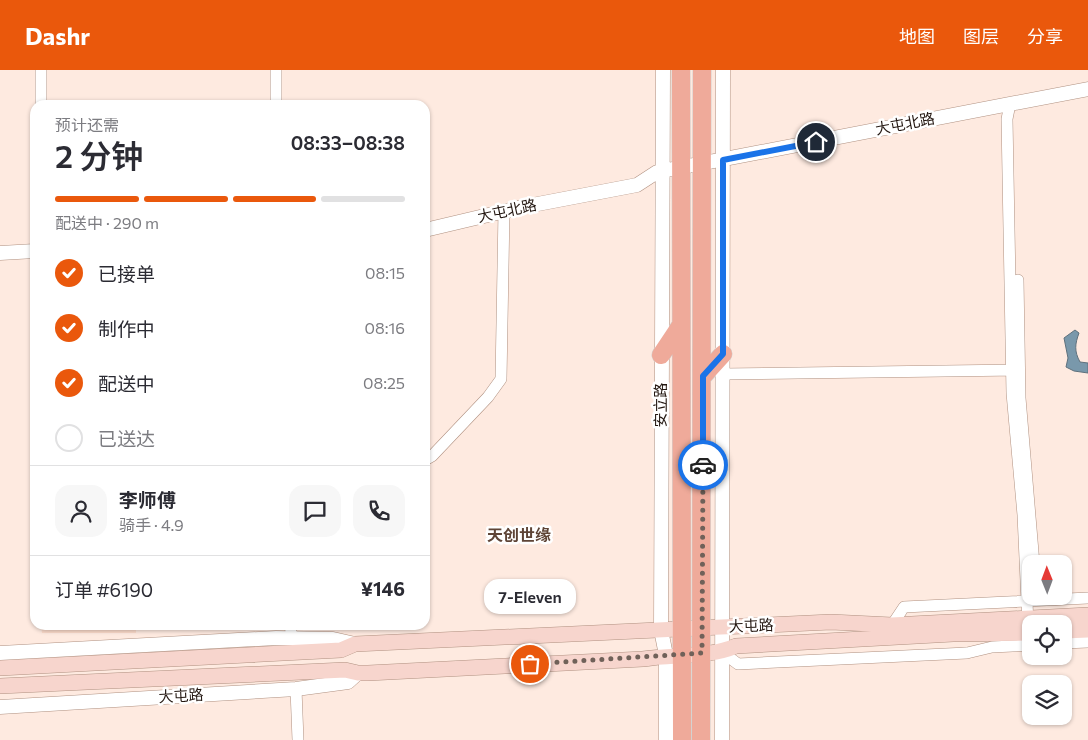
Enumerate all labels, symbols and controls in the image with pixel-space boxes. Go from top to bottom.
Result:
text: Dashr [25,21,90,50]
text: 地图 [899,25,935,47]
text: 图层 [963,25,999,47]
text: 分享 [1027,25,1063,47]
street label: 大屯北路 [874,108,936,138]
text: 预计还需 [55,115,119,134]
pin [795,121,837,163]
icon: home [802,128,830,156]
text: 08:33–08:38 [291,131,405,154]
text: 2 分钟 [55,135,143,175]
street label: 大屯北路 [476,195,538,225]
text: 配送中 · 290 m [55,213,159,232]
icon: check [55,259,83,287]
text: 已接单 [98,262,155,285]
text: 08:15 [365,263,405,282]
icon: check [55,314,83,342]
text: 制作中 [98,317,155,340]
text: 08:16 [365,318,405,337]
icon: check [55,369,83,397]
text: 配送中 [98,372,155,395]
text: 08:25 [363,373,405,392]
street label: 安立路 [651,382,669,428]
text: 已送达 [98,427,155,450]
courier [678,440,728,490]
icon: car [689,451,717,479]
button: person [55,485,107,537]
button: chat [289,485,341,537]
button: phone [353,485,405,537]
text: 李师傅 [119,488,176,511]
text: 骑手 · 4.9 [119,515,184,534]
district label: 天创世缘 [487,525,551,544]
north arrow [1022,555,1072,605]
map controls [1022,555,1072,725]
text: ¥146 [361,577,405,600]
text: 订单 #6190 [55,578,153,601]
callout: 7-Eleven [484,579,576,614]
text: 7-Eleven [498,587,562,606]
street label: 大屯路 [728,615,774,635]
button: locate [1022,615,1072,665]
pin [509,643,551,685]
icon: bag [516,650,544,678]
button: layers [1022,675,1072,725]
street label: 大屯路 [158,685,204,705]

